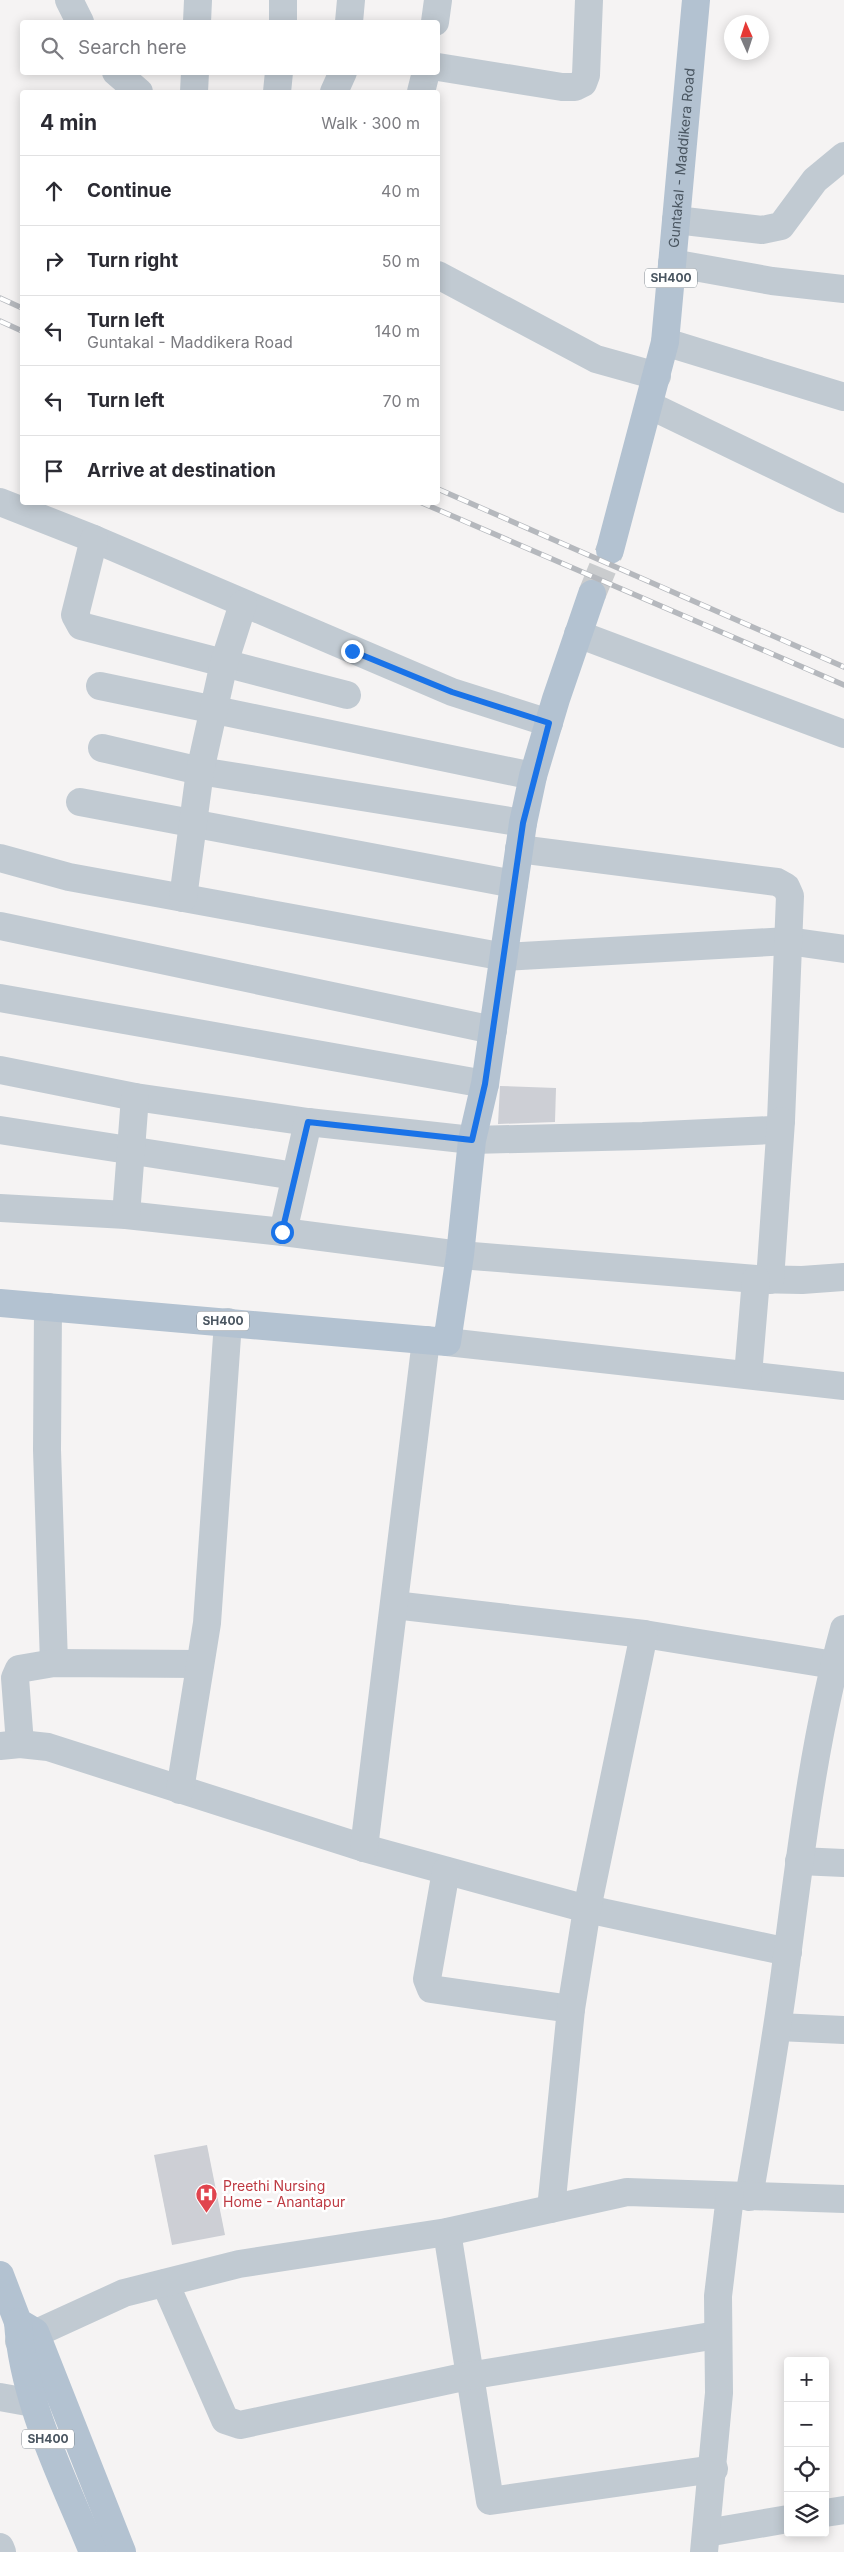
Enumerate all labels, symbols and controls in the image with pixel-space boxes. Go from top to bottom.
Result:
north arrow [724,15,769,60]
search box [20,20,440,75]
icon: search [38,34,66,62]
text: Search here [78,36,187,59]
street label: Guntakal - Maddikera Road [665,67,698,248]
text: 4 min [40,110,97,135]
text: Walk · 300 m [321,113,420,133]
icon: ahead [40,177,68,205]
text: Continue [87,179,172,202]
text: 40 m [381,181,420,201]
icon: right [40,247,68,275]
text: Turn right [87,249,178,272]
text: 50 m [382,251,420,271]
road number: SH400 [645,268,697,288]
text: Turn left [87,309,165,332]
icon: left [40,317,68,345]
text: 140 m [375,321,420,341]
text: Guntakal - Maddikera Road [87,332,293,352]
icon: left [40,387,68,415]
text: Turn left [87,389,165,412]
text: 70 m [383,391,420,411]
icon: arrive [40,457,68,485]
text: Arrive at destination [87,459,276,482]
route end [341,640,364,663]
route start [271,1221,294,1244]
road number: SH400 [197,1312,249,1330]
place label: Preethi Nursing Home - Anantapur [223,2177,345,2210]
hospital icon: Preethi Nursing Home - Anantapur [195,2182,219,2213]
map controls [784,2357,829,2537]
button: + [784,2357,829,2402]
button: − [784,2402,829,2447]
road number: SH400 [22,2430,74,2448]
button: locate [784,2447,829,2492]
button: layers [784,2492,829,2537]

